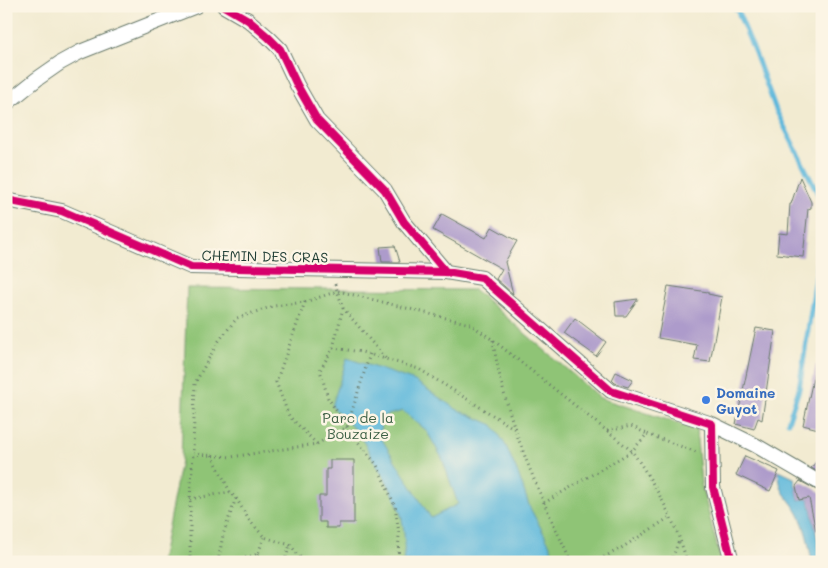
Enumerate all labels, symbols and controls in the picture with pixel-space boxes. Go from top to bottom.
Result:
street label: CHEMIN DES CRAS [202,245,329,267]
place label: Domaine Guyot [716,383,775,418]
marker: Domaine Guyot [700,394,712,406]
park label: Parc de la Bouzaize [322,408,394,443]

